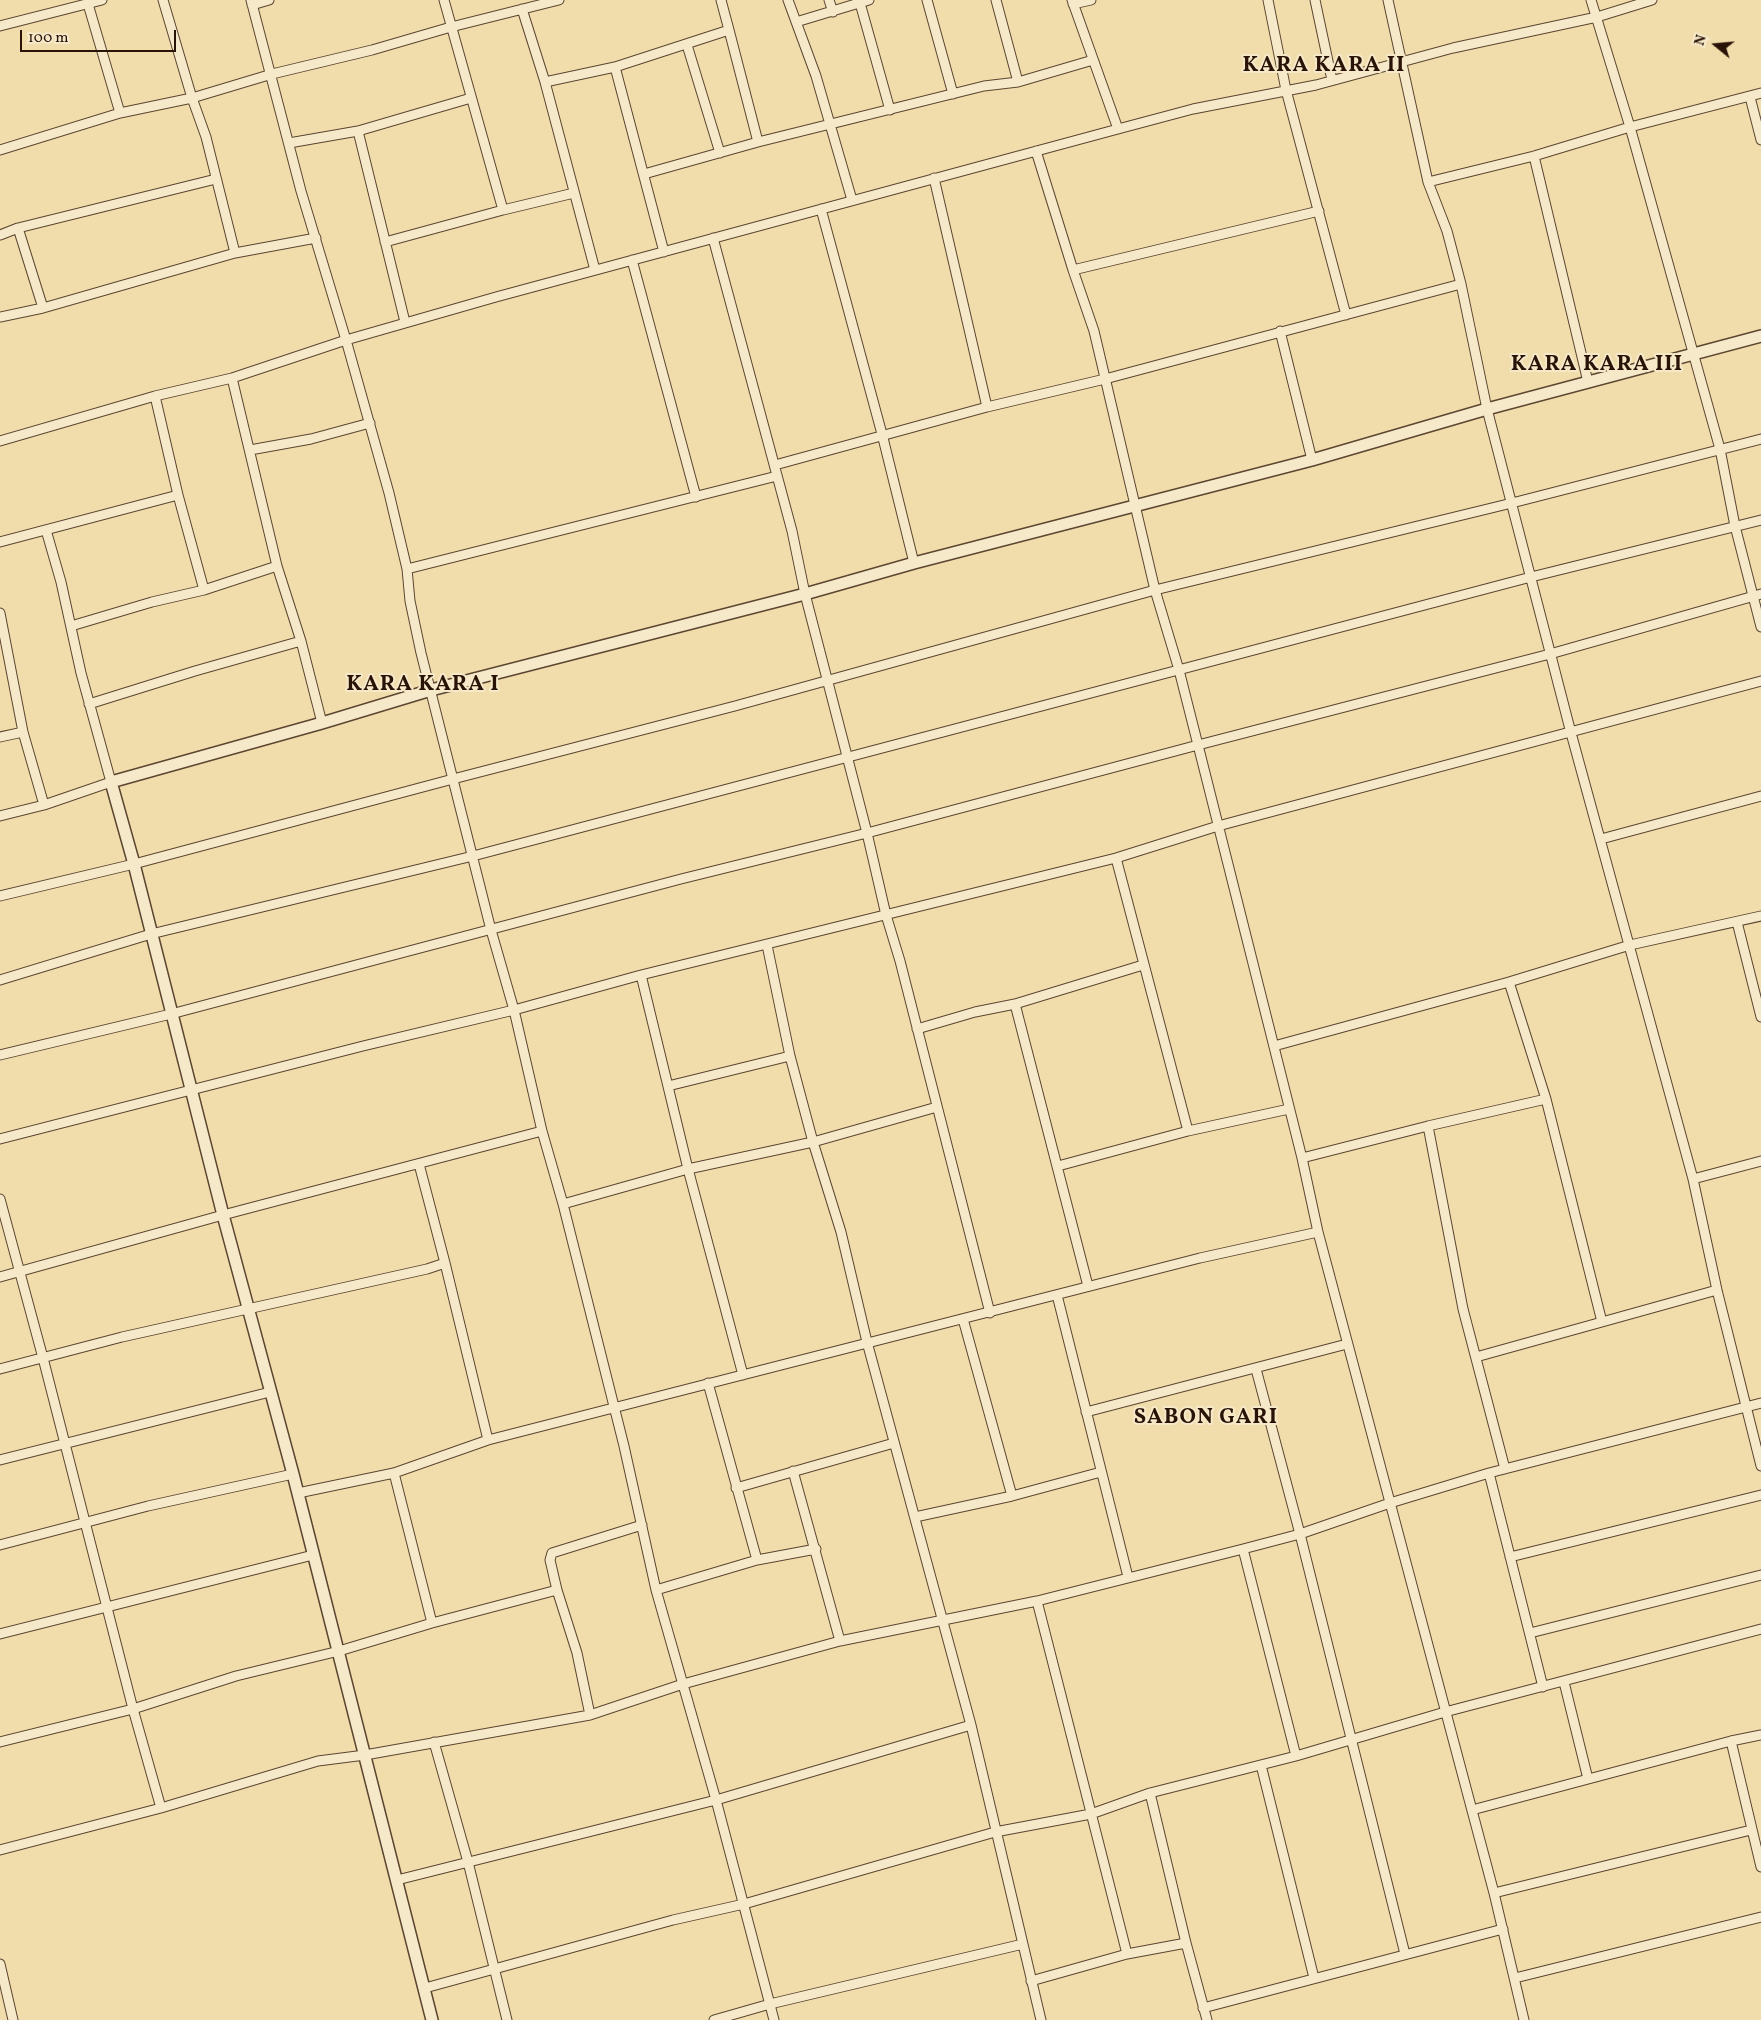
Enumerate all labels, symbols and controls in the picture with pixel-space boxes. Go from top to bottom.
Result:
scale bar [22,20,179,52]
north arrow [1691,20,1741,70]
text: 100 m [28,28,68,49]
text: N [1691,33,1712,48]
district label: KARA KARA II [1241,54,1407,80]
district label: KARA KARA III [1509,353,1685,379]
district label: KARA KARA I [345,673,501,699]
district label: SABON GARI [1133,1406,1279,1432]

